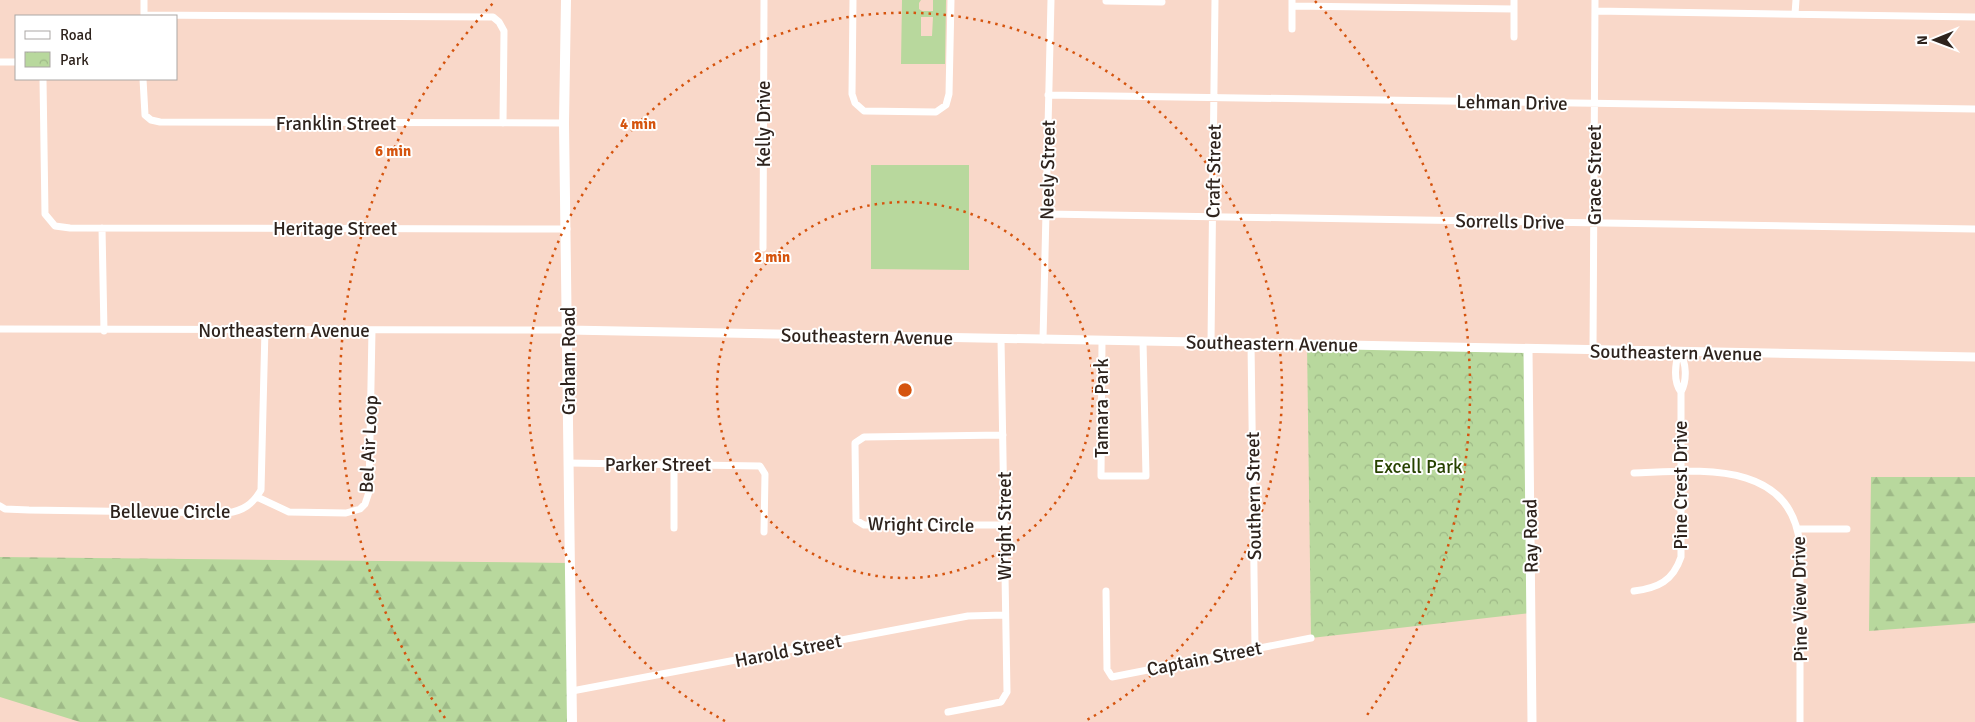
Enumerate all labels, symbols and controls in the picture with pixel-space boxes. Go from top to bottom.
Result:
legend [15,15,178,80]
north arrow [1910,15,1960,65]
text: Road [60,26,92,44]
text: N [1914,35,1931,45]
text: Park [60,51,89,69]
street label: Kelly Drive [752,81,776,167]
street label: Lehman Drive [1456,90,1568,116]
street label: Franklin Street [276,112,396,136]
text: 4 min [620,115,656,133]
street label: Neely Street [1035,120,1061,220]
street label: Craft Street [1201,123,1227,218]
street label: Grace Street [1583,124,1607,225]
text: 6 min [375,142,411,160]
street label: Sorrells Drive [1455,209,1565,235]
street label: Heritage Street [273,217,397,241]
text: 2 min [754,248,790,266]
street label: Graham Road [557,307,581,415]
street label: Northeastern Avenue [198,319,370,343]
street label: Southeastern Avenue [781,323,953,351]
street label: Southeastern Avenue [1186,330,1358,358]
street label: Southeastern Avenue [1590,339,1762,367]
street label: Tamara Park [1090,358,1114,458]
centre of rings [896,381,914,399]
street label: Bel Air Loop [354,395,384,494]
street label: Pine Crest Drive [1669,420,1693,550]
street label: Southern Street [1241,431,1267,560]
street label: Parker Street [605,453,712,477]
park label: Excell Park [1373,455,1463,479]
street label: Wright Street [993,471,1017,581]
street label: Ray Road [1518,499,1544,573]
street label: Bellevue Circle [110,500,230,524]
street label: Wright Circle [867,512,974,538]
street label: Pine View Drive [1787,536,1813,662]
street label: Harold Street [733,629,844,673]
street label: Captain Street [1145,636,1264,682]

